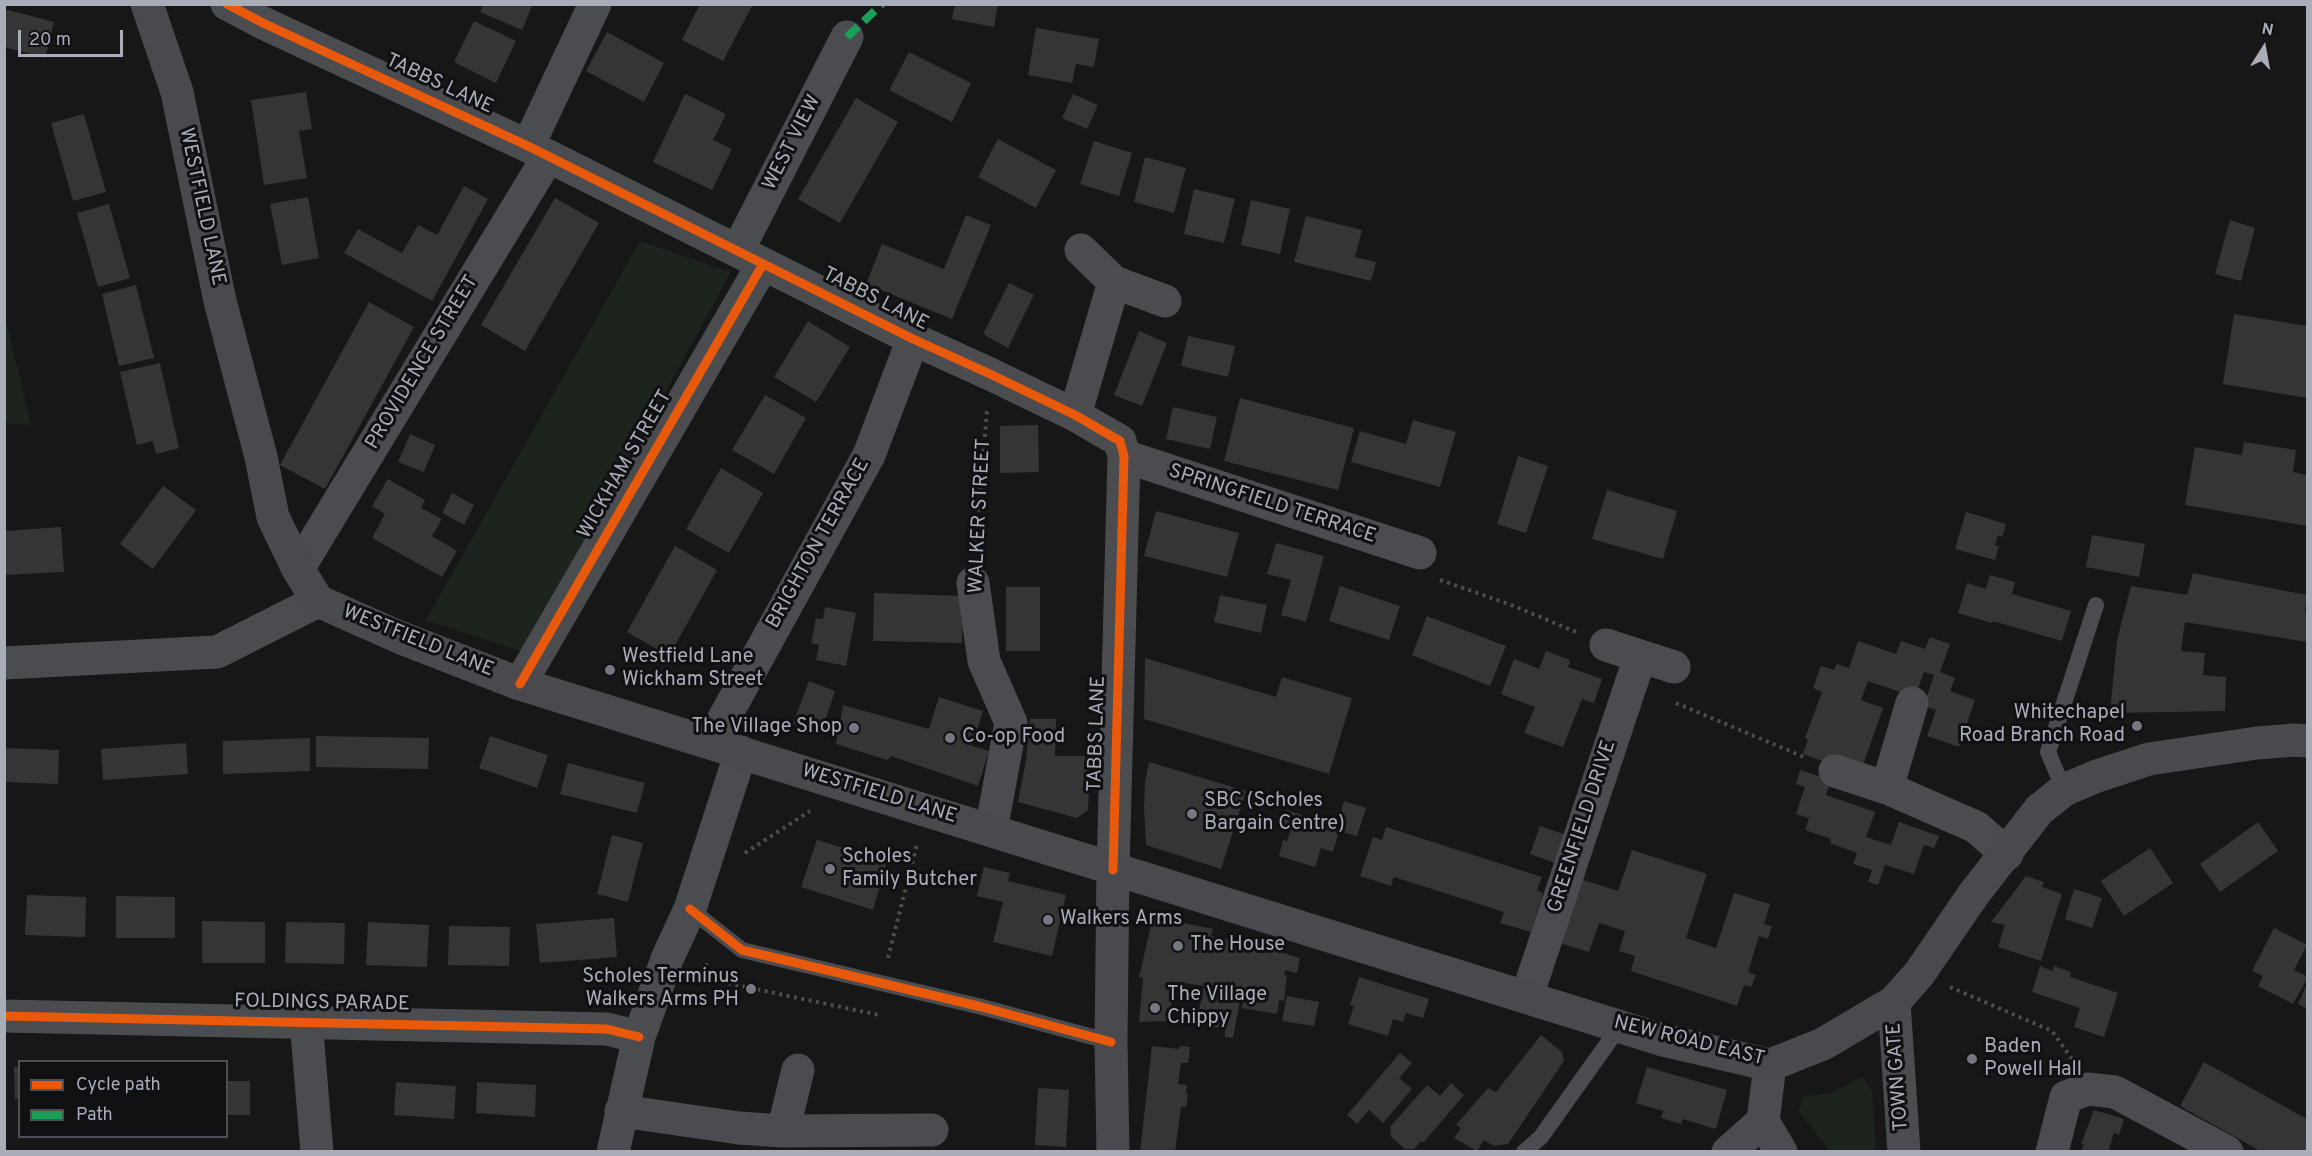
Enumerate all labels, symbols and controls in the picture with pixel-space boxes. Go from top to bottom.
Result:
scale bar [21,18,126,56]
north arrow [2234,18,2294,78]
text: N [2260,19,2275,41]
text: 20 m [29,29,71,52]
street label: TABBS LANE [381,50,497,120]
street label: WEST VIEW [759,91,827,195]
street label: WESTFIELD LANE [173,126,229,288]
street label: TABBS LANE [818,263,932,337]
street label: PROVIDENCE STREET [361,272,485,454]
street label: WICKHAM STREET [574,386,678,544]
street label: WALKER STREET [965,438,997,594]
street label: BRIGHTON TERRACE [762,455,876,633]
street label: SPRINGFIELD TERRACE [1165,460,1379,550]
street label: WESTFIELD LANE [339,601,497,683]
place label: Westfield Lane Wickham Street [622,646,763,693]
marker: Westfield Lane Wickham Street [603,663,617,677]
street label: TABBS LANE [1084,676,1112,792]
place label: Whitechapel Road Branch Road [1959,702,2125,749]
place label: The Village Shop [691,716,842,740]
marker: Whitechapel Road Branch Road [2130,719,2144,733]
marker: The Village Shop [847,721,861,735]
place label: Co-op Food [962,726,1065,750]
marker: Co-op Food [943,731,957,745]
street label: GREENFIELD DRIVE [1544,738,1622,916]
street label: WESTFIELD LANE [799,760,959,830]
place label: SBC (Scholes Bargain Centre) [1204,790,1345,837]
marker: SBC (Scholes Bargain Centre) [1185,807,1199,821]
place label: Scholes Family Butcher [842,846,977,893]
marker: Scholes Family Butcher [823,862,837,876]
place label: Walkers Arms [1060,908,1182,932]
marker: Walkers Arms [1041,913,1055,927]
place label: The House [1190,934,1285,958]
marker: The House [1171,939,1185,953]
place label: Scholes Terminus Walkers Arms PH [582,966,739,1013]
marker: Scholes Terminus Walkers Arms PH [744,982,758,996]
place label: The Village Chippy [1167,984,1267,1031]
street label: FOLDINGS PARADE [234,990,410,1018]
marker: The Village Chippy [1148,1001,1162,1015]
street label: NEW ROAD EAST [1611,1012,1767,1072]
street label: TOWN GATE [1883,1022,1915,1132]
place label: Baden Powell Hall [1984,1036,2082,1083]
marker: Baden Powell Hall [1965,1052,1979,1066]
legend [18,1060,228,1138]
text: Cycle path [76,1074,161,1097]
text: Path [76,1104,113,1127]

